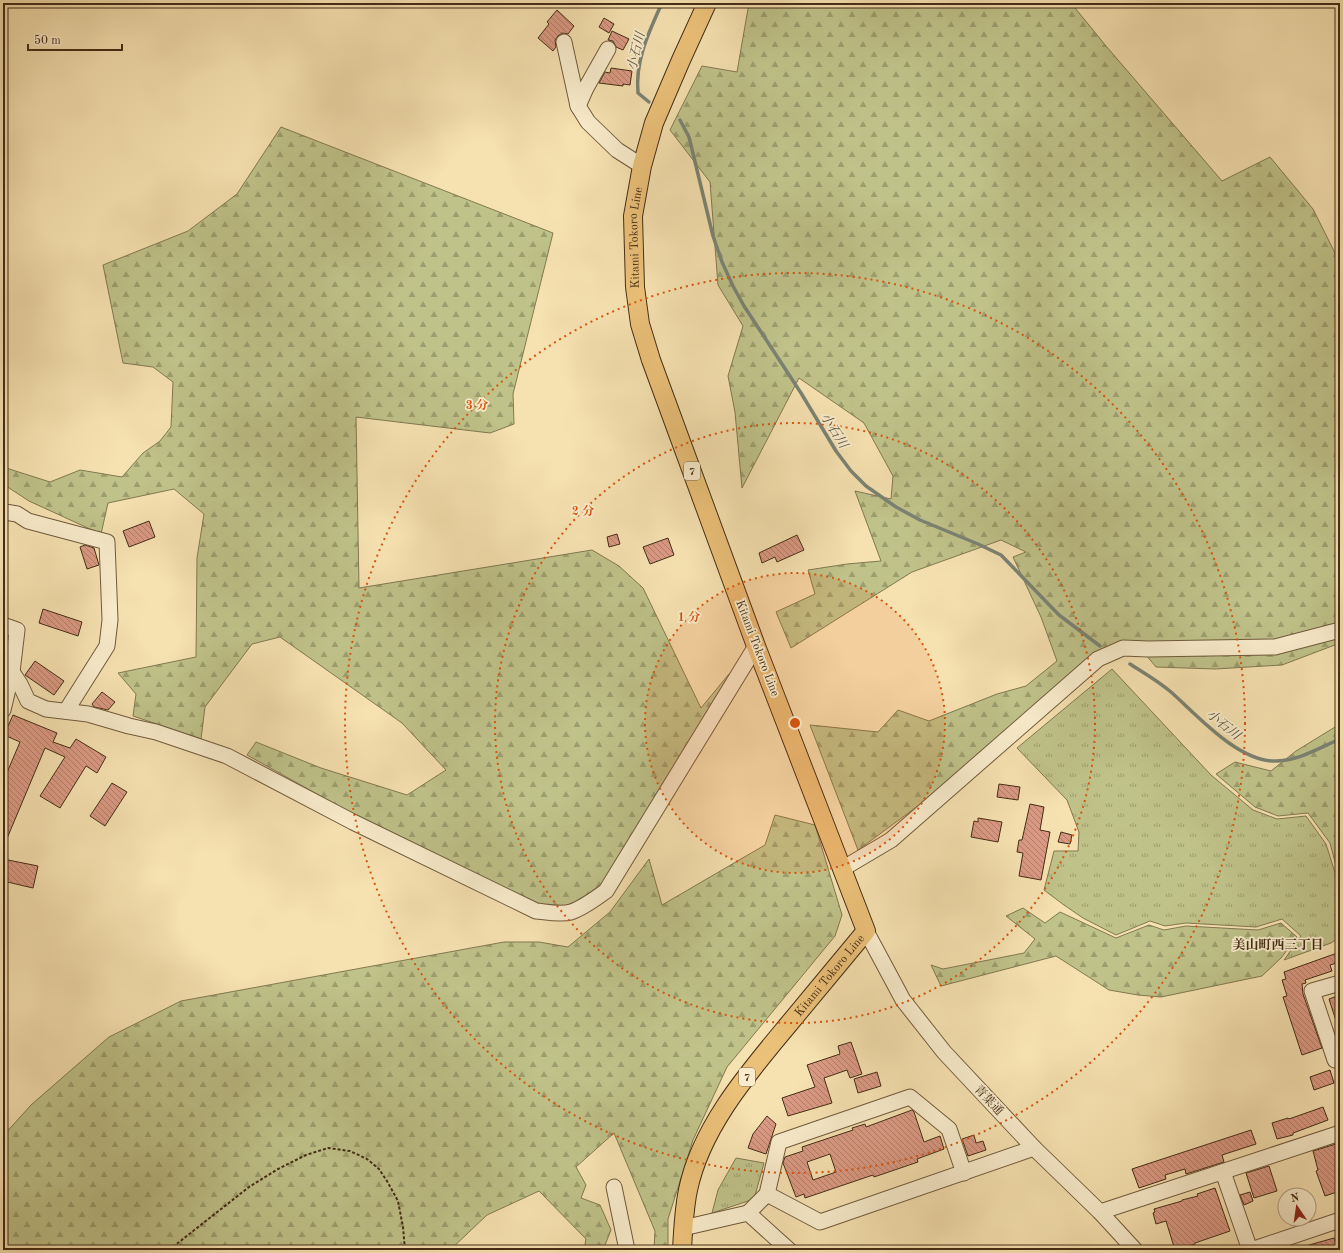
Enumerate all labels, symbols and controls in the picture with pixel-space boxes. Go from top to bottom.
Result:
scale bar [28,26,122,52]
water label: 小石川 [624,29,648,72]
text: 50 m [34,34,61,47]
street label: Kitami Tokoro Line [628,186,645,289]
text: 3 分 [466,398,488,412]
water label: 小石川 [818,410,852,452]
road number: 7 [684,462,700,480]
text: 2 分 [572,504,594,518]
street label: Kitami Tokoro Line [733,599,781,699]
text: 1 分 [678,610,700,624]
water label: 小石川 [1204,707,1244,744]
centre of rings [788,716,802,730]
street label: Kitami Tokoro Line [793,932,868,1019]
district label: 美山町西三丁目 [1232,937,1324,952]
road number: 7 [739,1068,755,1086]
street label: 青葉通 [972,1082,1006,1118]
north arrow [1277,1187,1317,1227]
text: N [1290,1192,1301,1205]

